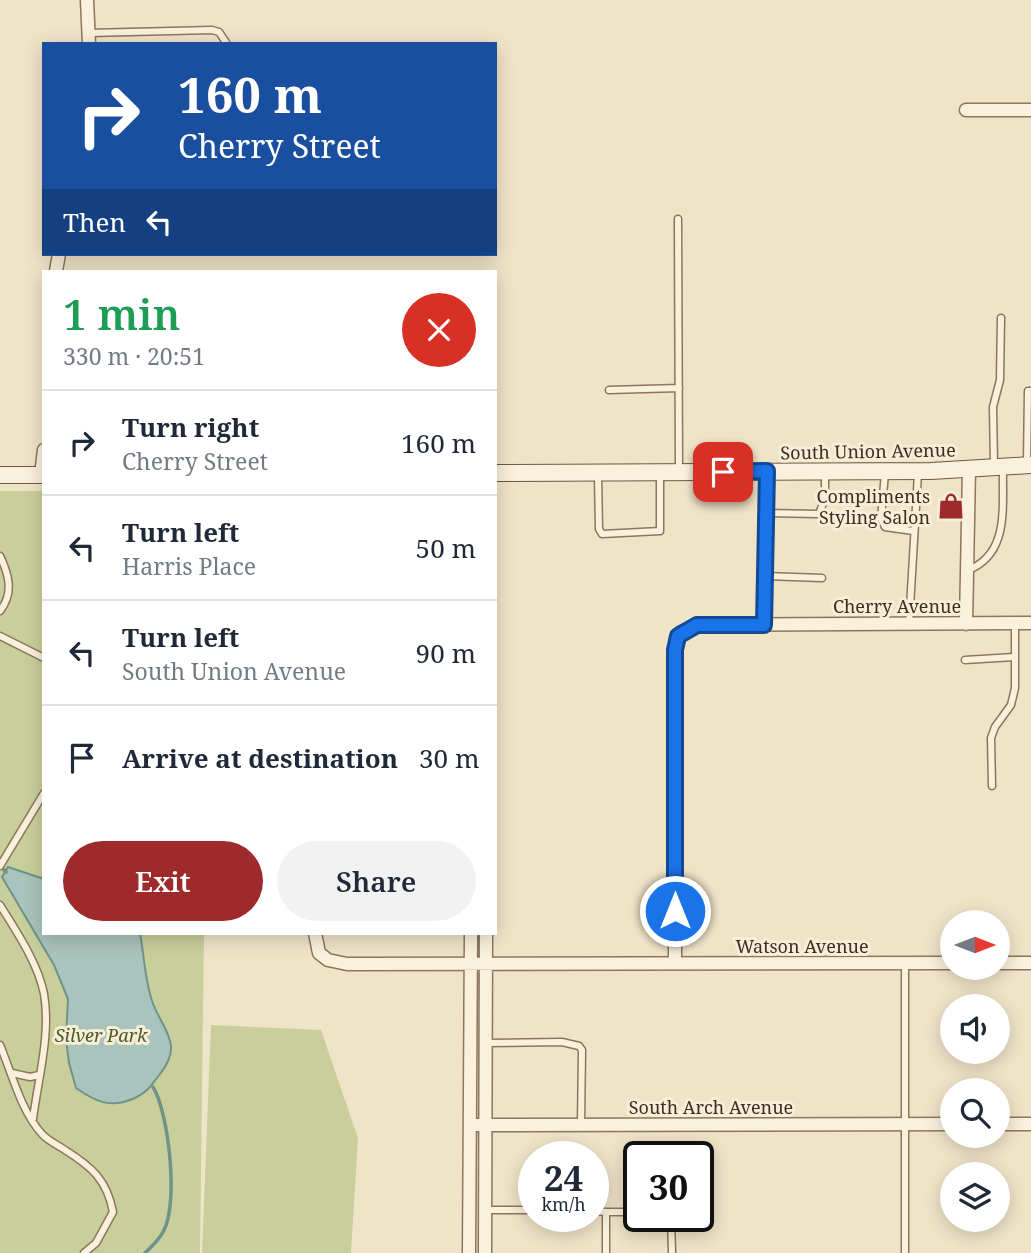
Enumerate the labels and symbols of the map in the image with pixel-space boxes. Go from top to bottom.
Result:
street label: South Union Avenue [780,437,956,465]
pin [693,442,753,502]
place label: Compliments Styling Salon [816,484,930,529]
shop icon: Compliments Styling Salon [936,491,966,521]
street label: Cherry Avenue [833,594,961,618]
position arrow [638,874,712,948]
north arrow [940,910,1010,980]
street label: Watson Avenue [735,934,869,958]
park label: Silver Park [55,1023,148,1047]
street label: South Arch Avenue [629,1095,793,1119]
speed limit sign: 30 [623,1141,714,1232]

